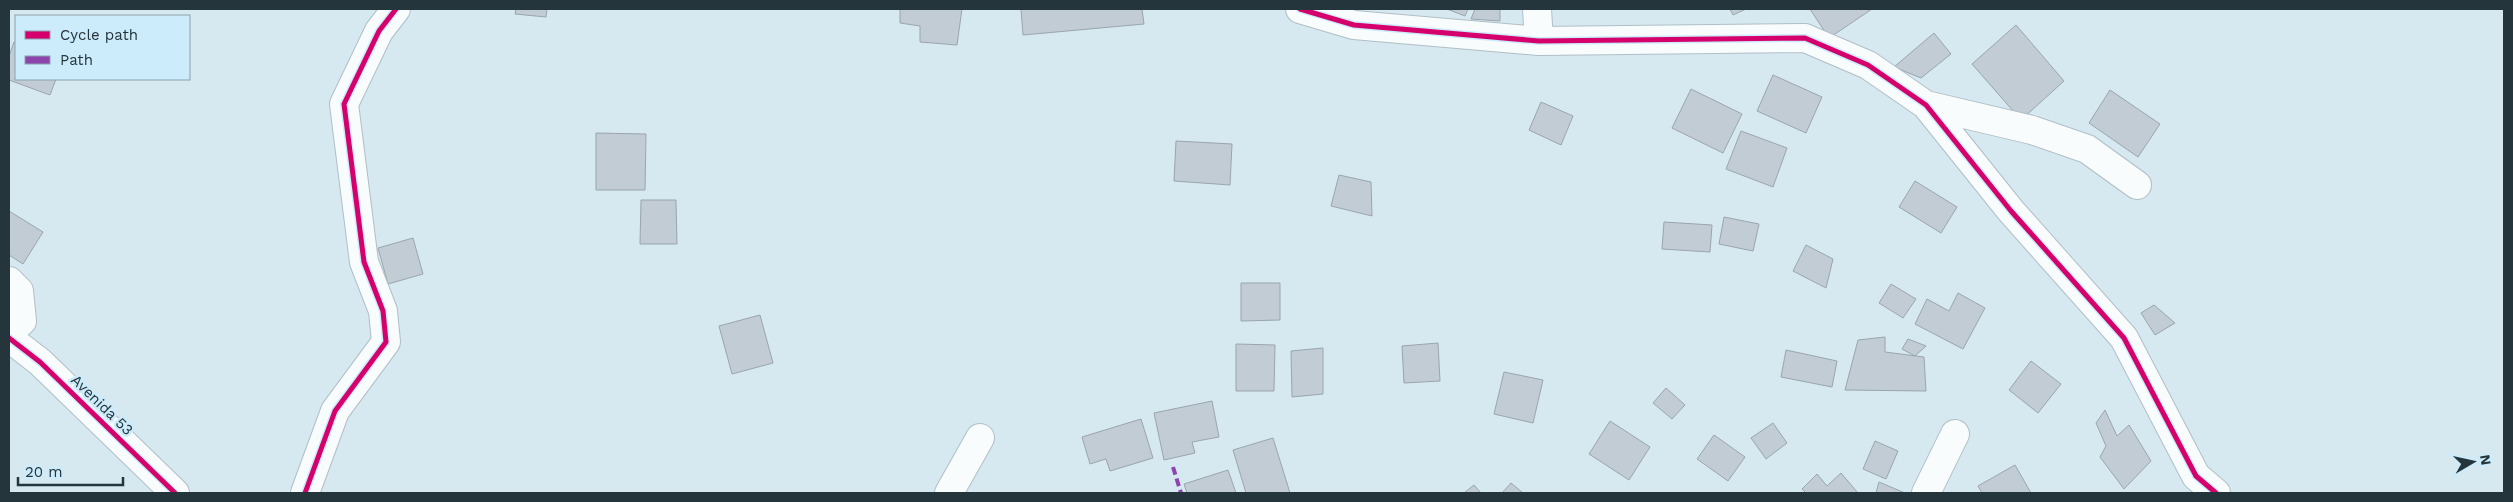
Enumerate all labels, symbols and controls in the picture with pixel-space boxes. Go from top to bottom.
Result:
legend [15,15,190,80]
text: Cycle path [60,26,138,44]
text: Path [60,51,93,69]
street label: Avenida 53 [67,371,137,439]
north arrow [2448,437,2498,487]
scale bar [18,454,122,486]
text: N [2477,454,2495,466]
text: 20 m [25,463,63,481]

